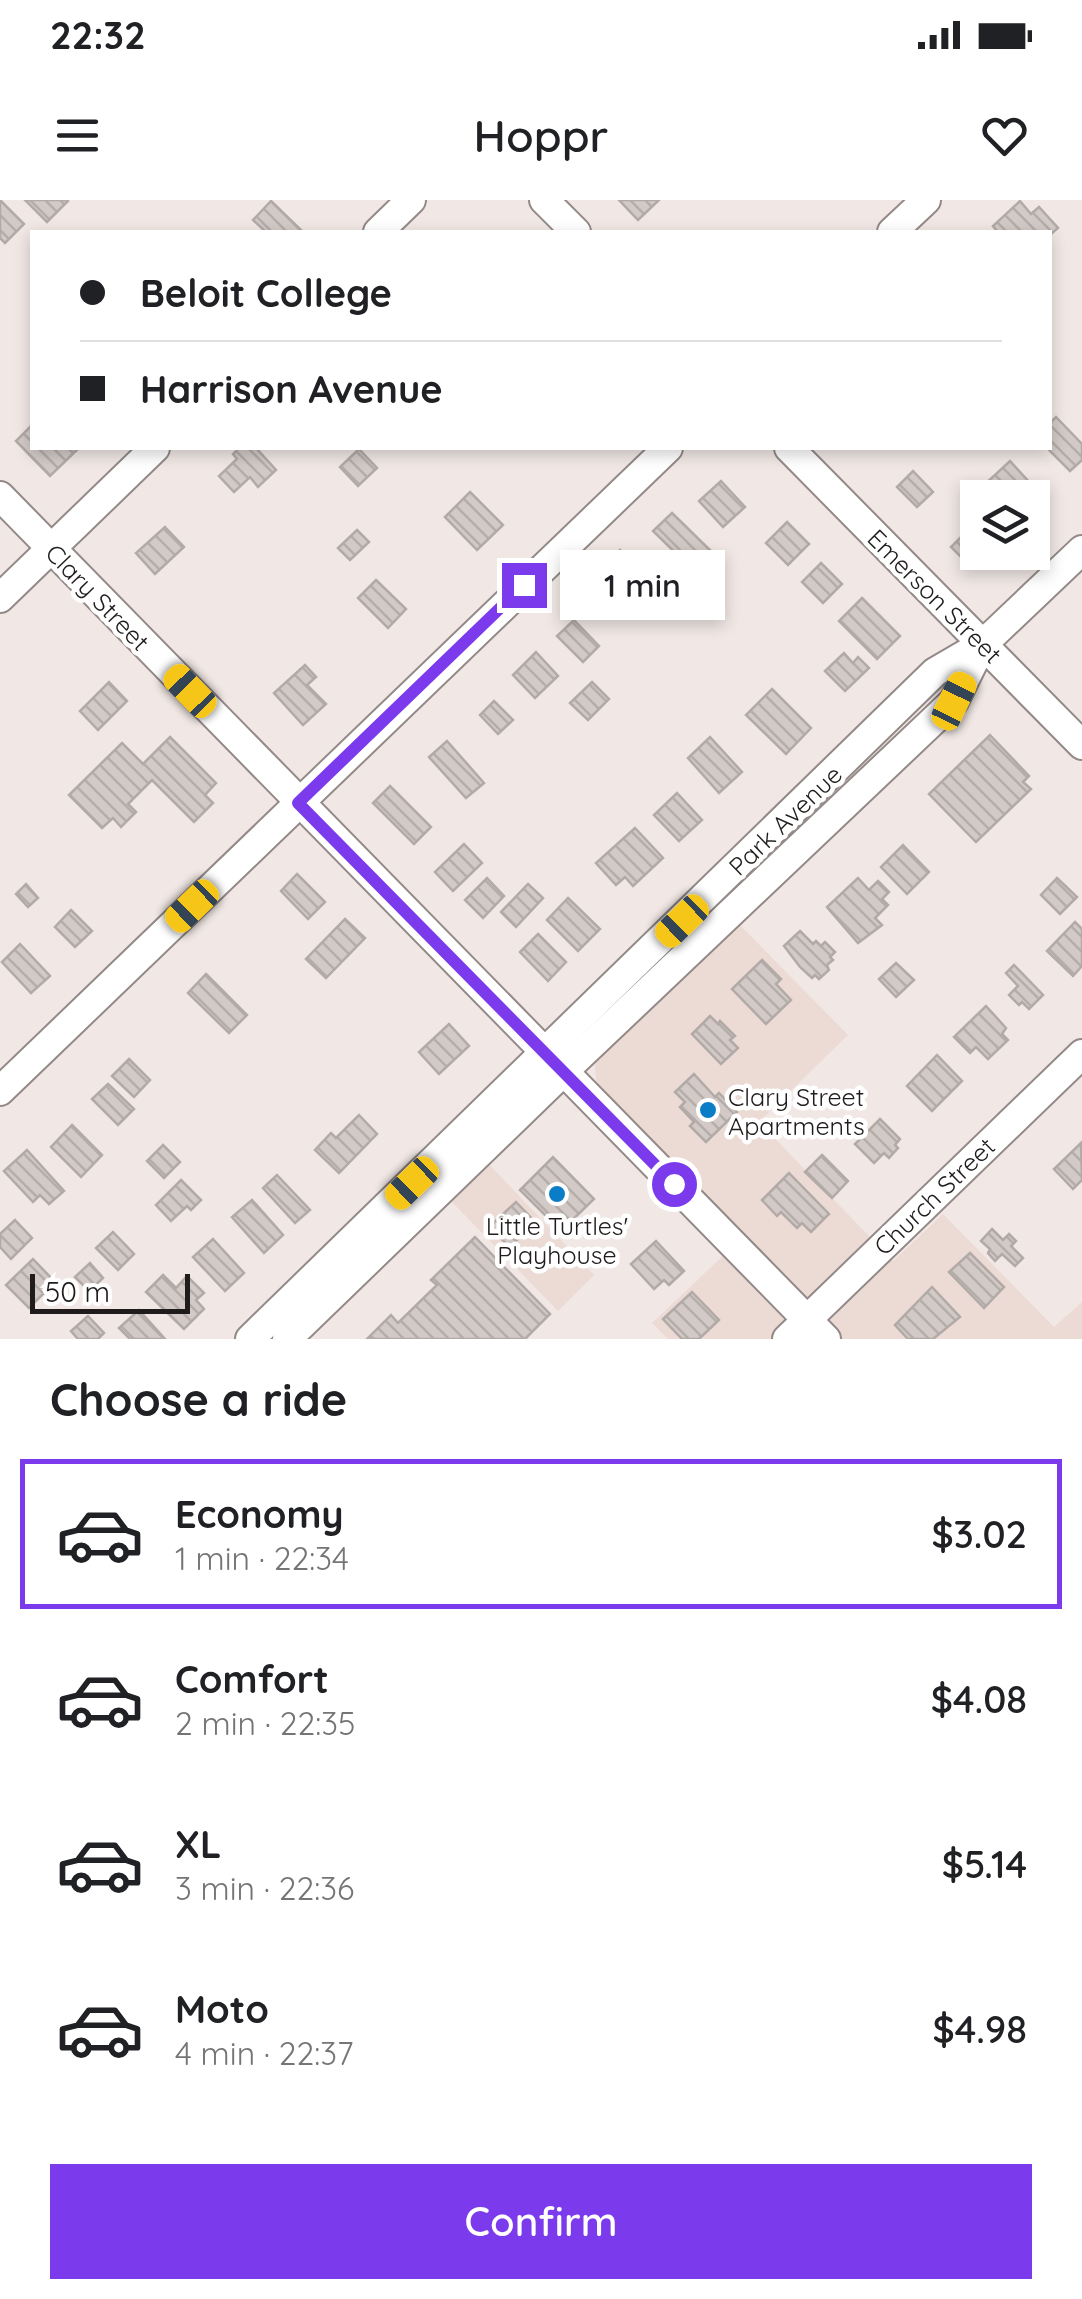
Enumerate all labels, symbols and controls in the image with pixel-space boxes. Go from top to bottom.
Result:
text: 22:32 [50,11,146,59]
text: Hoppr [474,107,608,163]
icon: menu [50,108,105,163]
icon: heart [977,108,1032,163]
text: Beloit College [140,269,392,317]
text: Harrison Avenue [140,365,443,413]
map controls [960,480,1050,570]
button: layers [960,480,1050,570]
street label: Emerson Street [861,522,1009,670]
street label: Clary Street [40,537,156,657]
callout: 1 min [559,550,724,620]
route end [502,563,547,608]
text: 1 min [604,565,681,605]
car [158,659,222,723]
car [927,667,981,735]
street label: Park Avenue [722,758,848,882]
car [160,874,224,938]
car [650,889,714,953]
place label: Clary Street Apartments [728,1081,865,1141]
marker: Clary Street Apartments [697,1099,719,1121]
street label: Church Street [867,1131,1001,1261]
car [380,1151,444,1215]
route start [652,1162,697,1207]
marker: Little Turtles' Playhouse [546,1183,568,1205]
place label: Little Turtles' Playhouse [486,1210,628,1270]
scale bar [30,1269,190,1314]
text: 50 m [45,1274,110,1309]
text: Choose a ride [50,1371,347,1427]
icon: car [55,1489,145,1579]
text: Economy [175,1490,344,1538]
text: $3.02 [931,1510,1027,1558]
text: 1 min · 22:34 [175,1538,349,1578]
icon: car [55,1654,145,1744]
text: Comfort [175,1655,329,1703]
text: $4.08 [931,1675,1027,1723]
text: 2 min · 22:35 [175,1703,355,1743]
icon: car [55,1819,145,1909]
text: XL [175,1820,221,1868]
text: $5.14 [942,1840,1027,1888]
text: 3 min · 22:36 [175,1868,354,1908]
icon: car [55,1984,145,2074]
text: Moto [175,1985,269,2033]
text: $4.98 [932,2005,1027,2053]
text: 4 min · 22:37 [175,2033,353,2073]
button: Confirm [50,2164,1032,2279]

